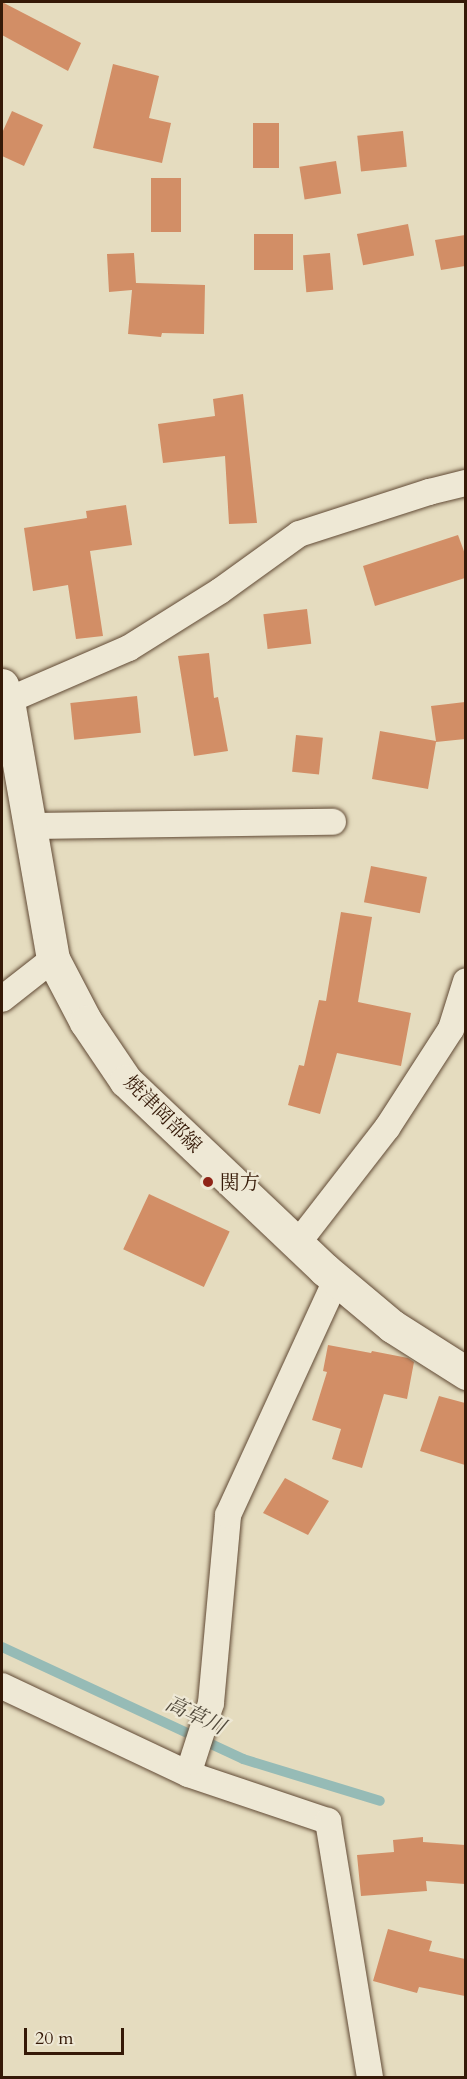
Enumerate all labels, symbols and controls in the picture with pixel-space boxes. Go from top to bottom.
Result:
street label: 焼津岡部線 [119,1070,207,1158]
place label: 関方 [220,1170,260,1194]
marker: 関方 [201,1175,215,1189]
water label: 高草川 [161,1691,229,1741]
scale bar [27,2016,128,2054]
text: 20 m [35,2026,74,2051]

